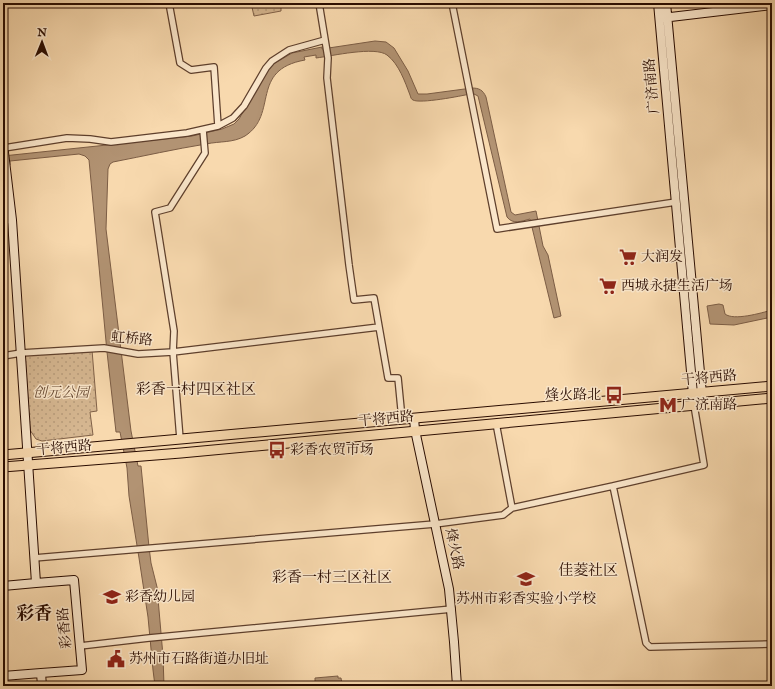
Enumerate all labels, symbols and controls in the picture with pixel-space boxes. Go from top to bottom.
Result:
north arrow [22,22,62,62]
text: N [36,26,48,40]
street label: 广济南路 [641,57,663,115]
supermarket icon: 大润发 [618,247,638,267]
place label: 大润发 [641,248,683,266]
supermarket icon: 西城永捷生活广场 [598,276,618,296]
place label: 西城永捷生活广场 [621,277,733,295]
street label: 虹桥路 [110,328,154,350]
street label: 干将西路 [680,367,738,389]
district label: 彩香一村四区社区 [136,380,256,399]
park label: 创元公园 [33,384,91,402]
bus stop icon: 烽火路北 [604,385,624,405]
place label: 烽火路北 [545,386,601,404]
metro station icon: 广济南路 [658,395,678,415]
place label: 广济南路 [681,396,737,414]
street label: 干将西路 [357,408,415,430]
street label: 干将西路 [35,437,93,459]
bus stop icon: 彩香农贸市场 [267,440,287,460]
place label: 彩香农贸市场 [290,441,374,459]
street label: 烽火路 [441,527,467,571]
district label: 佳菱社区 [558,561,618,580]
district label: 彩香一村三区社区 [272,568,392,587]
school or university icon: 苏州市彩香实验小学校 [516,569,536,589]
school or university icon: 彩香幼儿园 [102,587,122,607]
place label: 彩香幼儿园 [125,588,195,606]
place label: 苏州市彩香实验小学校 [456,590,596,608]
district label: 彩香 [16,603,52,626]
street label: 彩香路 [54,606,76,650]
public building icon: 苏州市石路街道办旧址 [106,649,126,669]
place label: 苏州市石路街道办旧址 [129,650,269,668]

